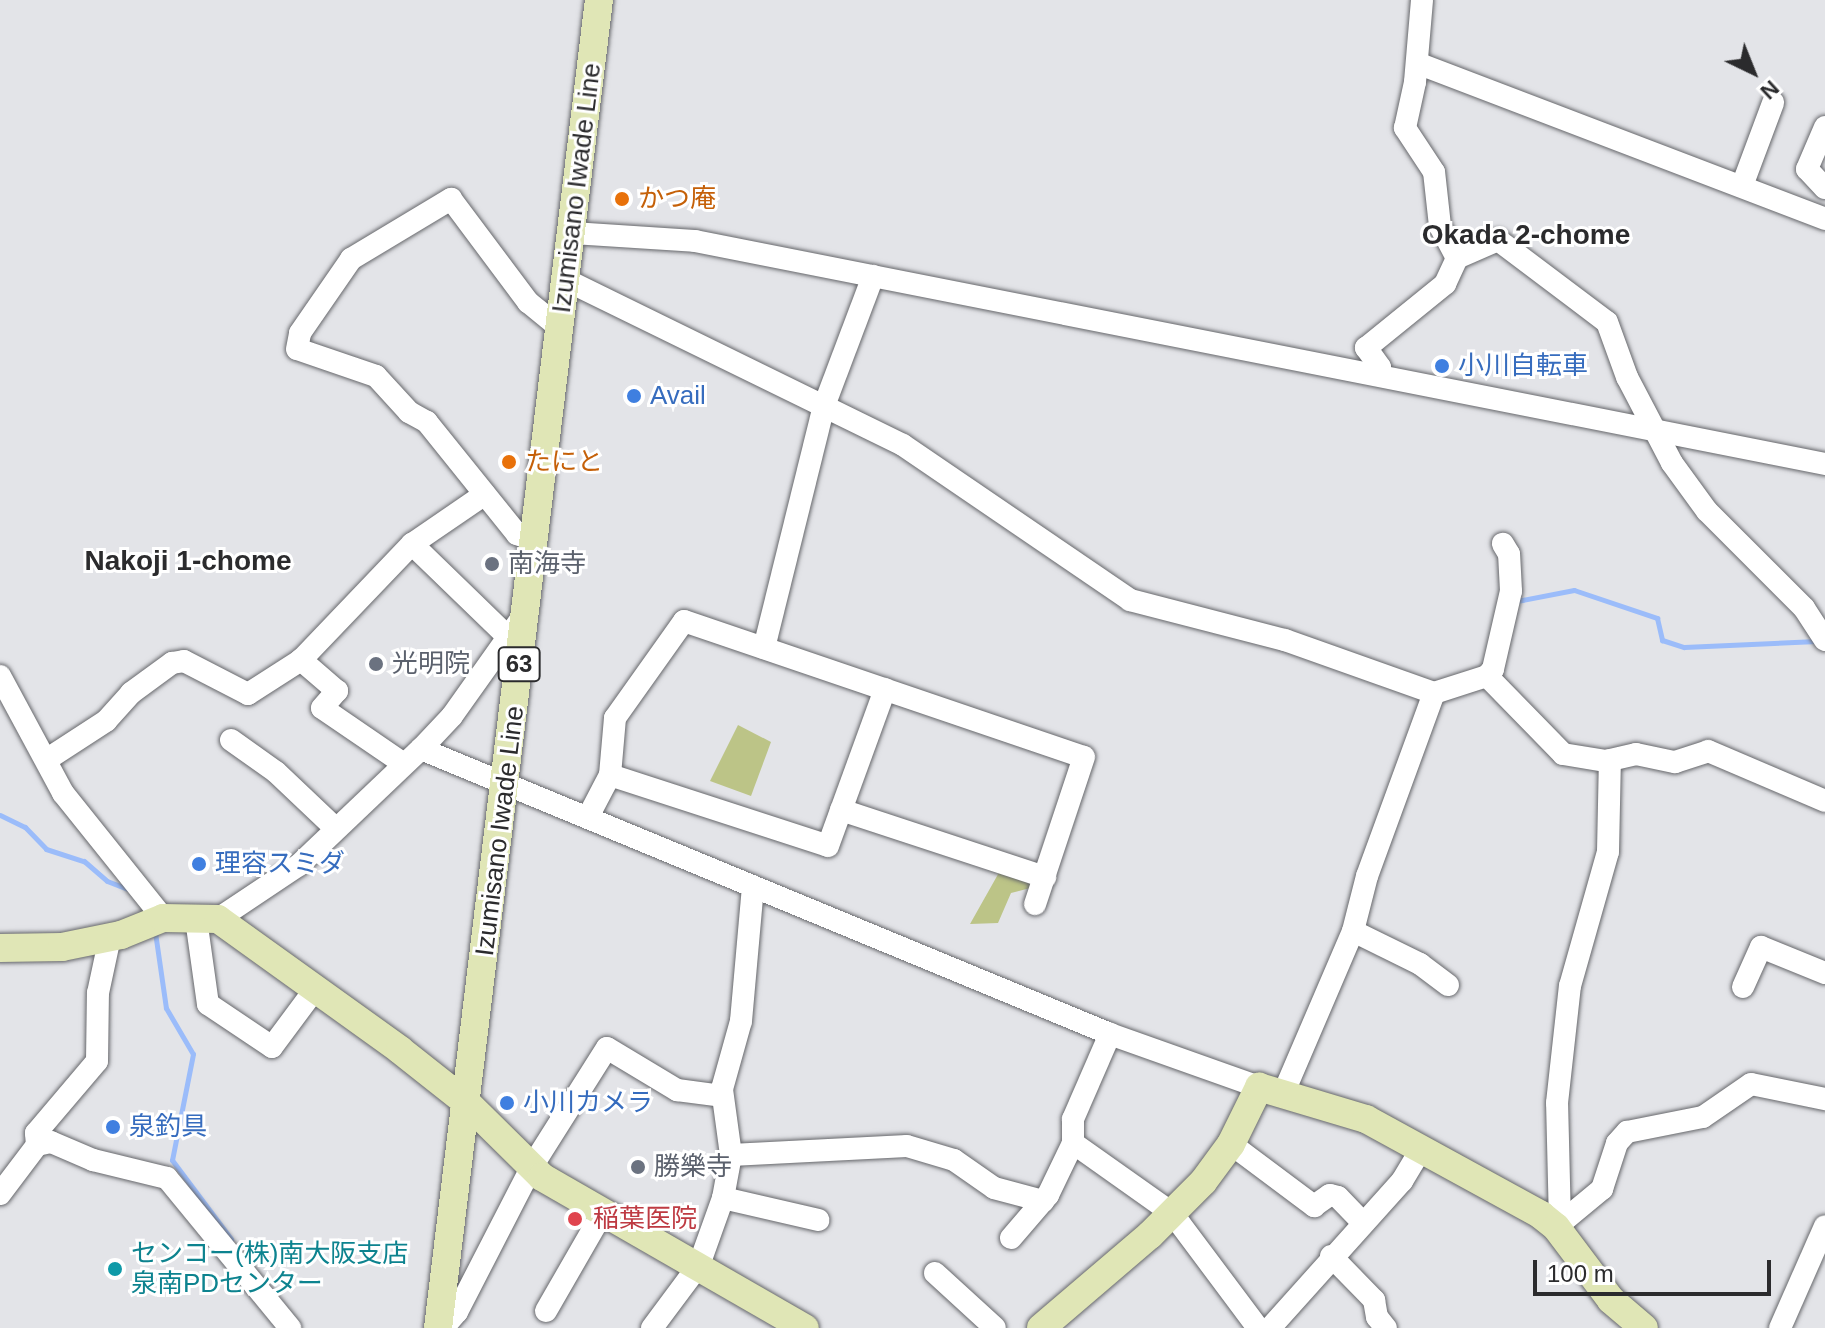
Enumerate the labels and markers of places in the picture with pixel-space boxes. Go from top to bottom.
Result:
place label: かつ庵 [638,183,716,215]
marker: かつ庵 [613,190,631,208]
place label: 小川自転車 [1458,350,1588,382]
marker: 小川自転車 [1433,357,1451,375]
place label: Avail [650,380,706,412]
marker: Avail [625,387,643,405]
place label: たにと [525,446,603,478]
marker: たにと [500,453,518,471]
place label: 南海寺 [508,548,586,580]
marker: 南海寺 [483,555,501,573]
place label: 光明院 [392,648,470,680]
marker: 光明院 [367,655,385,673]
place label: 理容スミダ [215,848,345,880]
marker: 理容スミダ [190,855,208,873]
place label: 小川カメラ [523,1087,653,1119]
marker: 小川カメラ [498,1094,516,1112]
place label: 泉釣具 [129,1111,207,1143]
marker: 泉釣具 [104,1118,122,1136]
place label: 勝樂寺 [654,1151,732,1183]
marker: 勝樂寺 [629,1158,647,1176]
place label: 稲葉医院 [593,1203,697,1235]
marker: 稲葉医院 [564,1208,586,1230]
place label: センコー(株)南大阪支店 泉南PDセンター [131,1238,408,1300]
marker: センコー(株)南大阪支店 泉南PDセンター [106,1260,124,1278]

